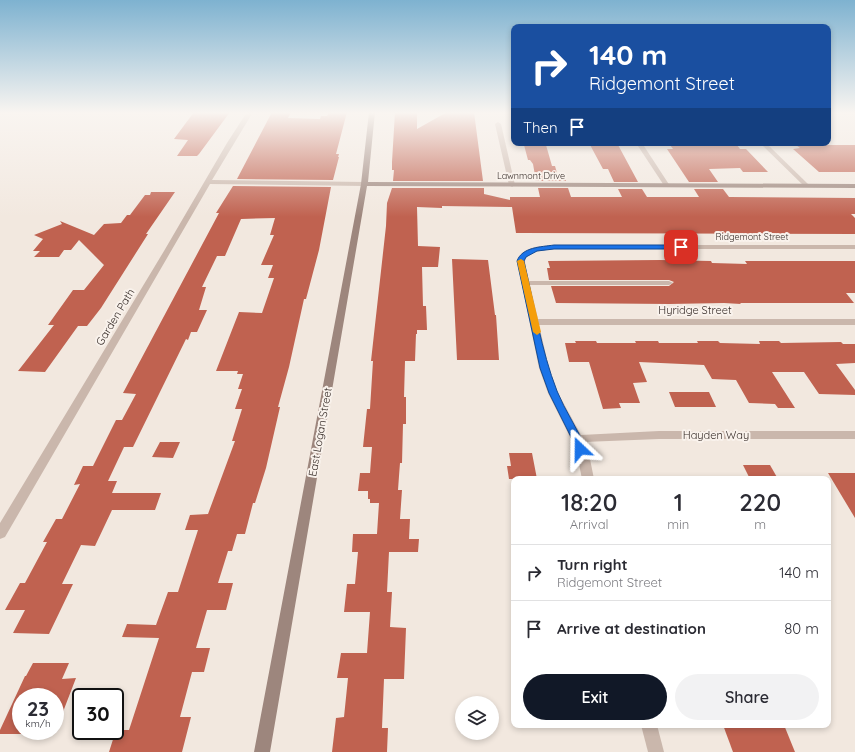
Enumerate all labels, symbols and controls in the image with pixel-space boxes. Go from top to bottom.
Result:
text: 140 m [589,37,667,72]
icon: right [523,40,575,92]
text: Ridgemont Street [589,72,735,95]
icon: arrive [566,116,588,138]
text: Then [523,118,558,137]
street label: Lawnmont Drive [497,170,565,181]
pin [664,230,698,264]
street label: Ridgemont Street [716,231,788,242]
icon: arrive [670,236,692,258]
street label: Garden Path [93,286,137,348]
street label: Hyridge Street [658,303,732,317]
street label: East Logan Street [305,386,335,478]
position arrow [559,428,601,470]
street label: Hayden Way [683,428,749,442]
text: 18:20 [561,487,617,517]
text: 1 [674,487,683,517]
text: 220 [739,487,781,517]
text: Arrival [570,516,609,532]
text: min [667,516,689,532]
text: m [754,516,766,532]
text: Turn right [557,555,628,574]
icon: right [523,562,545,584]
text: 140 m [779,563,819,582]
text: Ridgemont Street [557,574,662,590]
icon: arrive [523,618,545,640]
text: Arrive at destination [557,619,706,638]
text: 80 m [784,619,819,638]
button: Exit [523,674,667,720]
button: Share [675,674,819,720]
speed limit sign: 30 [72,688,124,740]
text: 23 [27,696,49,721]
map controls [455,696,499,740]
button: layers [455,696,499,740]
text: km/h [25,717,51,730]

